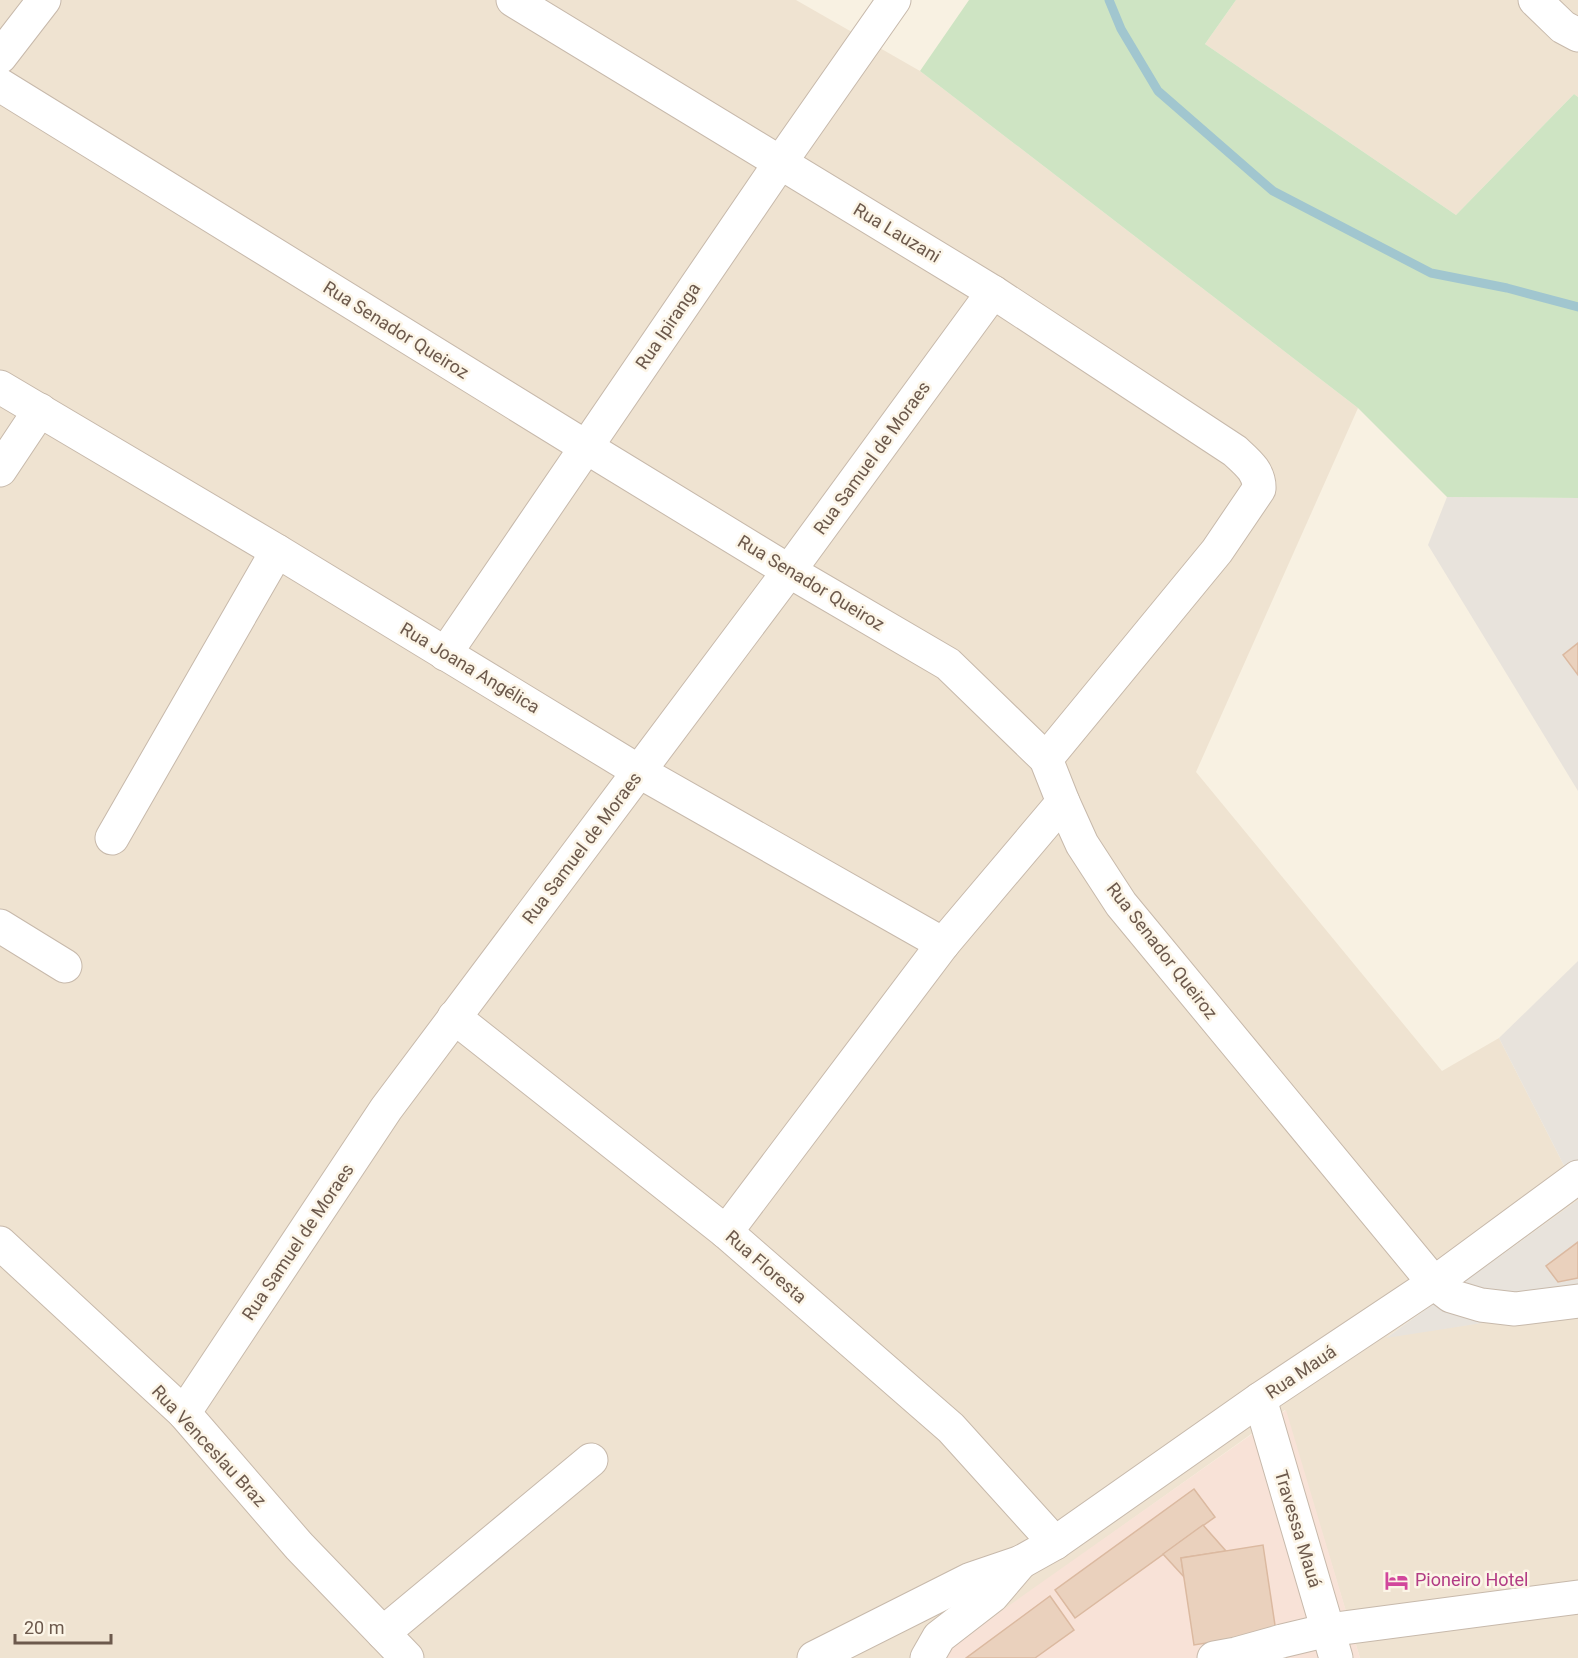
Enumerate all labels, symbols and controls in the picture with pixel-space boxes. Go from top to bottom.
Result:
street label: Rua Lauzani [850,198,945,267]
street label: Rua Senador Queiroz [320,276,473,383]
street label: Rua Ipiranga [631,278,704,373]
street label: Rua Samuel de Moraes [809,377,934,538]
street label: Rua Senador Queiroz [734,530,888,635]
street label: Rua Joana Angélica [397,618,544,717]
street label: Rua Samuel de Moraes [518,768,645,928]
street label: Rua Senador Queiroz [1103,878,1222,1023]
street label: Rua Samuel de Moraes [237,1159,358,1324]
street label: Rua Floresta [722,1226,811,1307]
street label: Rua Mauá [1261,1340,1340,1403]
street label: Rua Venceslau Braz [148,1381,271,1511]
street label: Travessa Mauá [1271,1468,1326,1590]
hotel icon: Pioneiro Hotel [1384,1567,1410,1593]
place label: Pioneiro Hotel [1415,1569,1528,1590]
scale bar [15,1607,111,1645]
text: 20 m [24,1617,64,1638]

